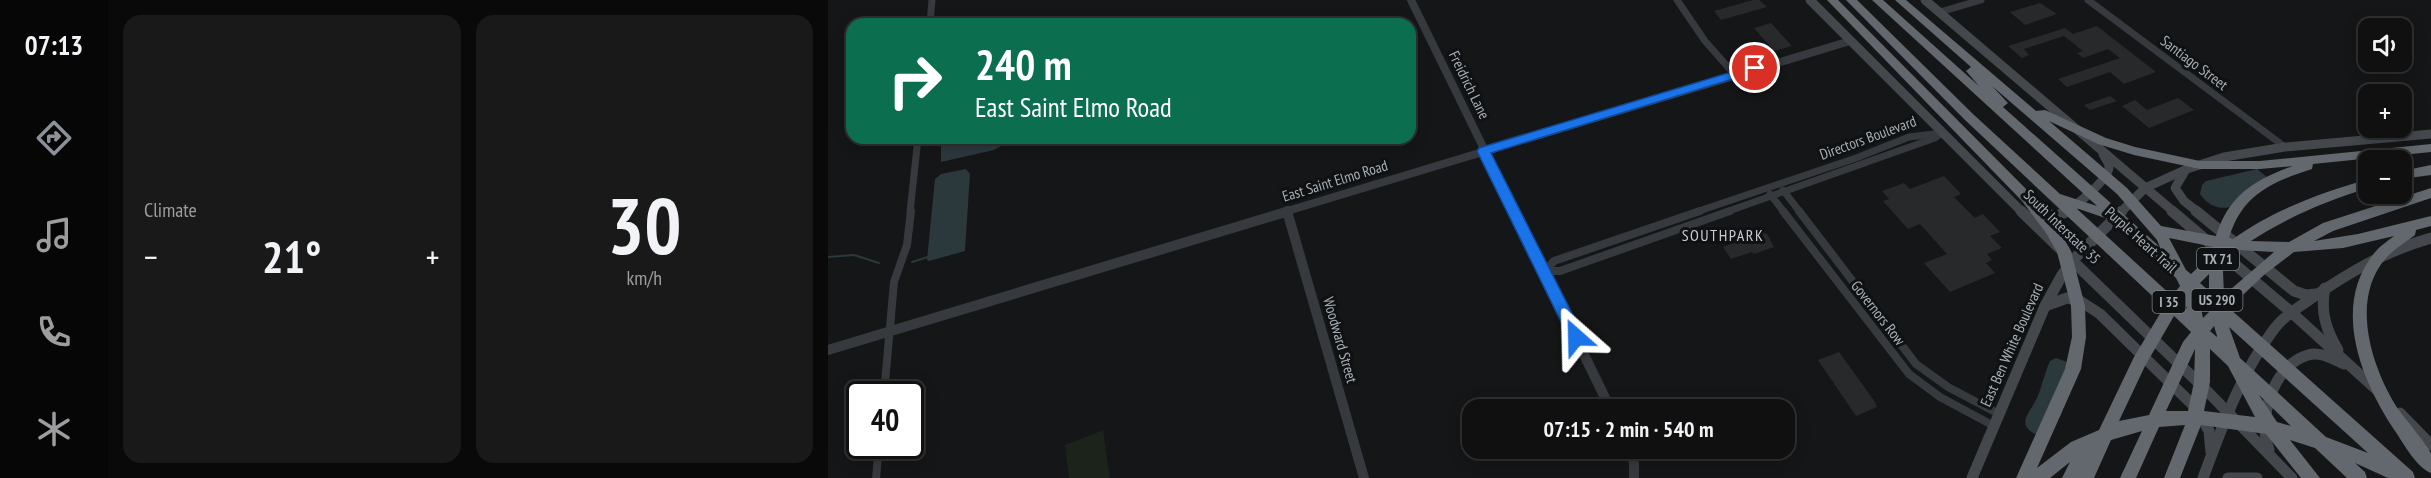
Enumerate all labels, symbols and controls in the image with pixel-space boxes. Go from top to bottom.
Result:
map controls [2358,18,2412,204]
button: sound [2358,18,2412,72]
text: 07:13 [25,28,83,62]
street label: Santiago Street [2157,31,2232,94]
text: 240 m [975,37,1072,92]
icon: right [876,42,954,120]
pin [1729,42,1780,93]
street label: Freidrich Lane [1445,48,1494,122]
icon: arrive [1738,51,1771,84]
button: + [2358,84,2412,138]
text: East Saint Elmo Road [975,90,1172,124]
street label: Directors Boulevard [1817,111,1919,164]
icon: directions [33,117,75,159]
button: − [2358,150,2412,204]
street label: East Saint Elmo Road [1280,155,1390,206]
text: 30 [607,175,682,276]
street label: South Interstate 35 [2020,185,2105,268]
text: Climate [144,197,197,223]
street label: Purple Heart Trail [2101,202,2182,277]
icon: music [33,214,75,256]
district label: SOUTHPARK [1682,225,1764,245]
text: 21° [262,227,321,285]
text: − [144,235,158,278]
text: + [426,235,440,278]
road number: TX 71 [2197,248,2239,270]
text: km/h [627,265,662,291]
street label: Governors Row [1847,276,1910,349]
street label: East Ben White Boulevard [1976,280,2047,409]
road number: US 290 [2192,289,2242,311]
road number: I 35 [2152,291,2186,313]
street label: Woodward Street [1319,295,1362,385]
position arrow [1544,305,1608,369]
icon: phone [33,311,75,353]
speed limit sign: 40 [846,381,924,459]
icon: climate [33,408,75,450]
text: 07:15 · 2 min · 540 m [1543,415,1714,443]

